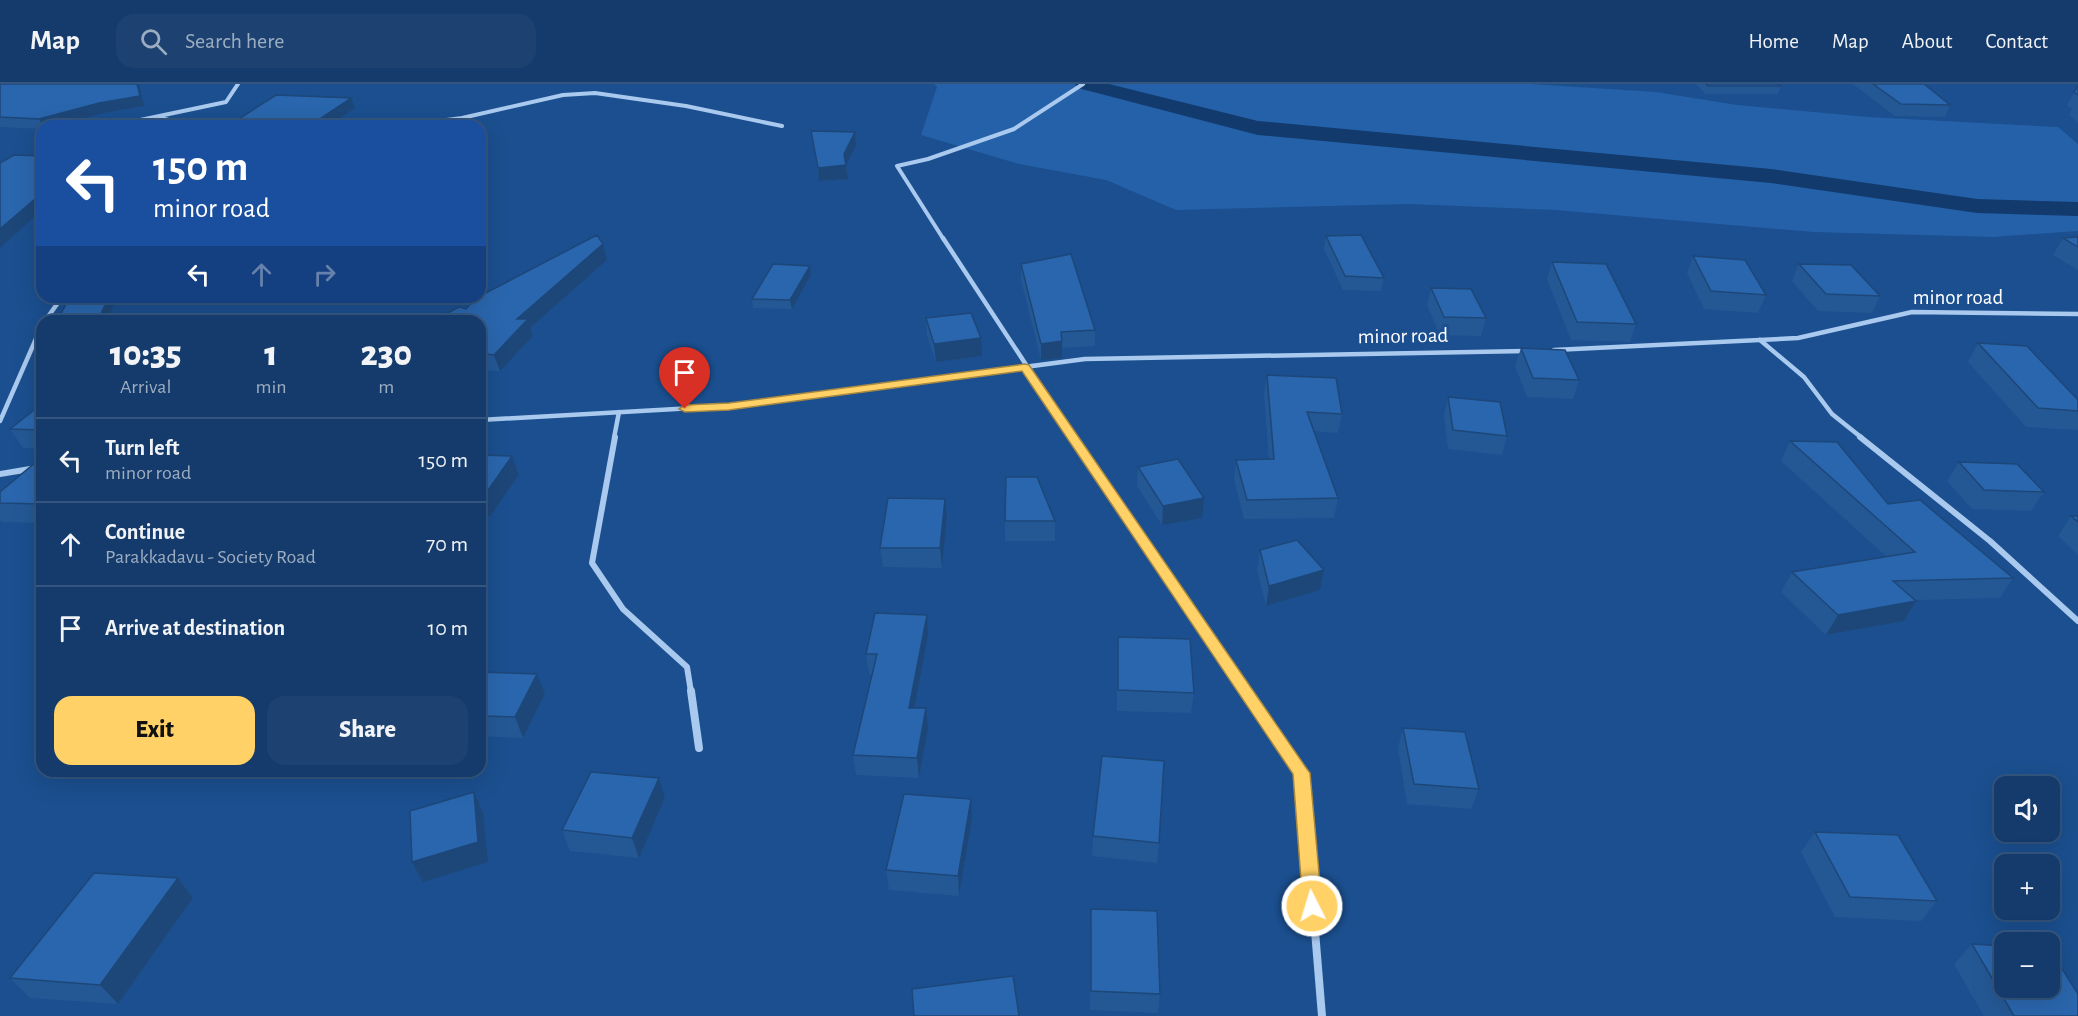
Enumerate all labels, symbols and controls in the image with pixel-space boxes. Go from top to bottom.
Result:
search box [116,14,536,68]
icon: search [137,25,170,58]
text: Map [30,27,80,55]
text: Search here [185,30,284,52]
text: Home [1748,31,1799,52]
text: Map [1832,31,1869,52]
text: About [1902,31,1952,52]
text: Contact [1985,31,2048,52]
icon: left [54,144,132,222]
text: 150 m [153,146,248,188]
text: minor road [153,195,270,222]
icon: left [182,258,215,291]
icon: ahead [245,258,278,291]
icon: right [308,258,341,291]
street label: minor road [1913,287,2003,308]
street label: minor road [1357,325,1449,347]
text: 10:35 [110,336,182,372]
text: 1 [264,336,278,372]
text: 230 [360,336,412,372]
pin [659,347,710,409]
icon: arrive [668,356,701,389]
text: Arrival [120,377,171,397]
text: min [255,377,287,397]
text: m [378,377,394,397]
text: Turn left [105,437,179,459]
icon: left [54,444,87,477]
text: 150 m [418,449,468,471]
text: minor road [105,463,191,483]
text: Continue [105,521,185,543]
icon: ahead [54,528,87,561]
text: 70 m [426,533,468,555]
text: Parakkadavu - Society Road [105,547,316,567]
icon: arrive [54,612,87,645]
text: Arrive at destination [105,617,285,639]
text: 10 m [428,617,468,639]
button: Exit [54,696,255,765]
button: Share [267,696,468,765]
map controls [1994,776,2060,998]
button: sound [1994,776,2060,842]
button: + [1994,854,2060,920]
position arrow [1280,874,1344,938]
button: − [1994,932,2060,998]

